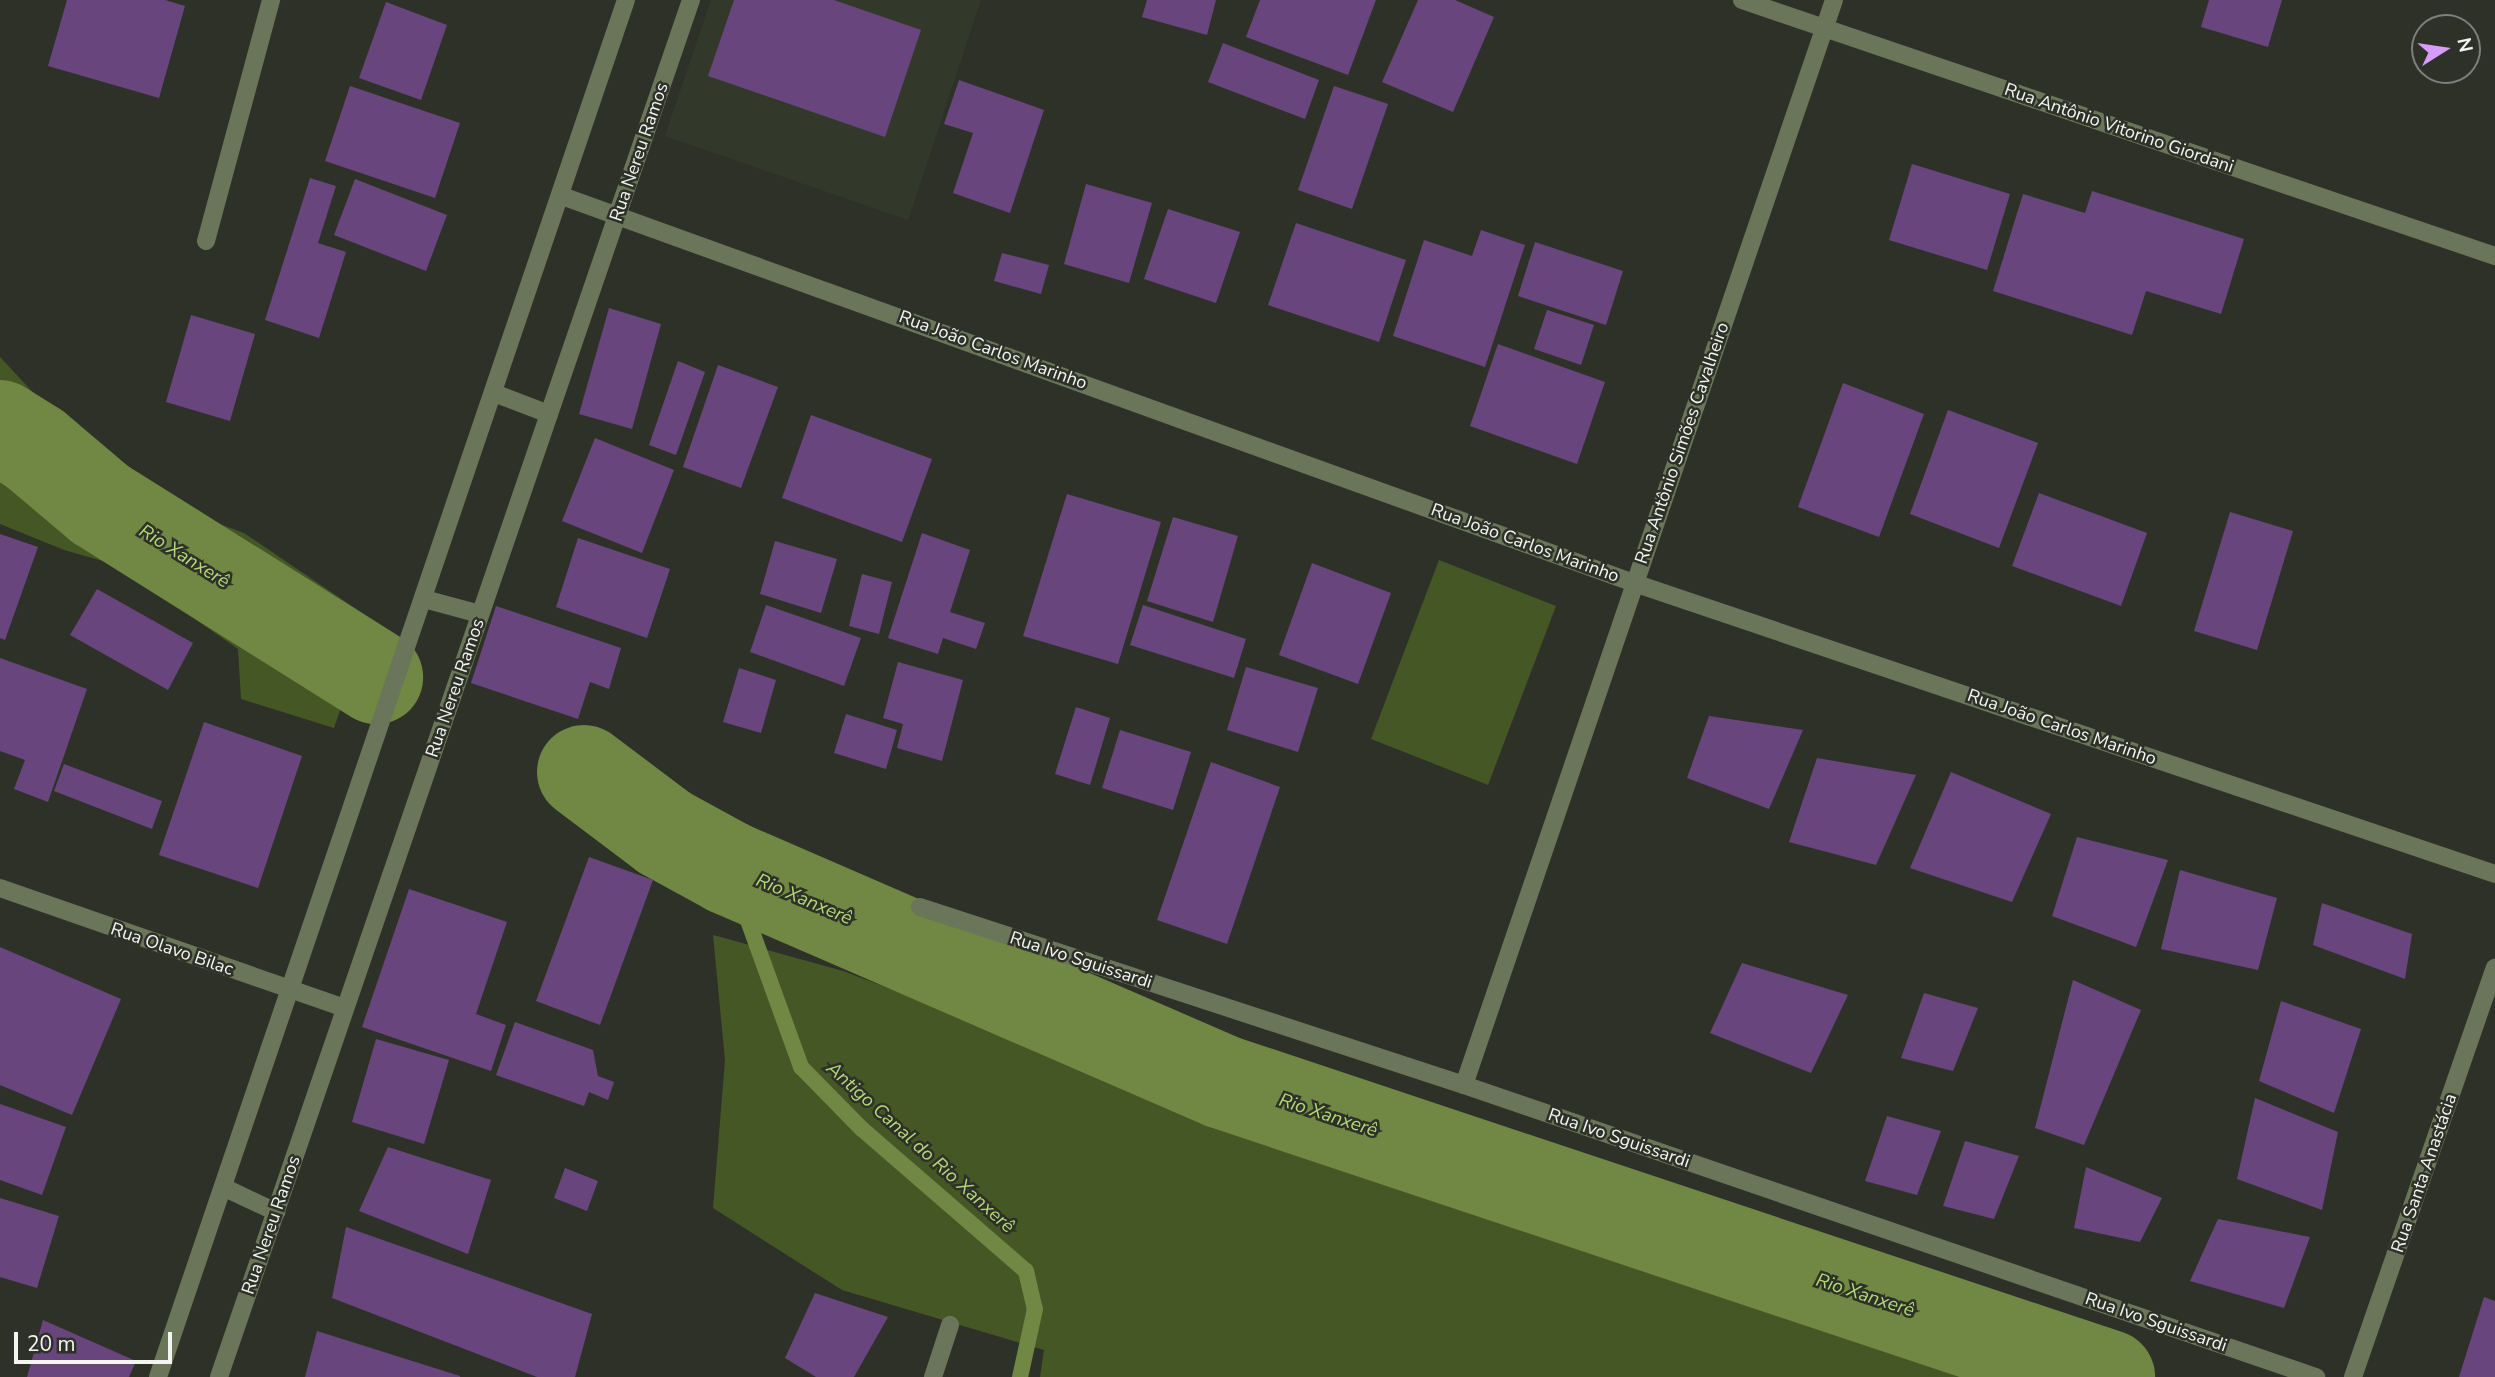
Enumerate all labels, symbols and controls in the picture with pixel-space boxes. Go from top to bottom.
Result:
north arrow [2411,14,2481,84]
text: N [2450,35,2479,55]
street label: Rua Antônio Vitorino Giordani [2001,79,2237,177]
street label: Rua Nereu Ramos [605,80,673,224]
street label: Rua João Carlos Marinho [896,306,1090,394]
street label: Rua Antônio Simões Cavalheiro [1630,319,1734,567]
street label: Rua João Carlos Marinho [1428,499,1622,587]
water label: Rio Xanxerê [135,520,233,594]
street label: Rua Nereu Ramos [421,616,489,760]
street label: Rua João Carlos Marinho [1965,684,2159,770]
water label: Rio Xanxerê [752,869,856,931]
street label: Rua Olavo Bilac [108,918,236,980]
street label: Rua Ivo Sguissardi [1007,927,1155,993]
water label: Antigo Canal do Rio Xanxerê [821,1058,1019,1238]
water label: Rio Xanxerê [1276,1089,1380,1143]
street label: Rua Santa Anastácia [2387,1091,2461,1255]
street label: Rua Ivo Sguissardi [1545,1104,1693,1172]
street label: Rua Nereu Ramos [237,1153,305,1297]
water label: Rio Xanxerê [1813,1269,1917,1323]
street label: Rua Ivo Sguissardi [2082,1288,2230,1356]
scale bar [18,1318,175,1362]
text: 20 m [27,1330,76,1358]

